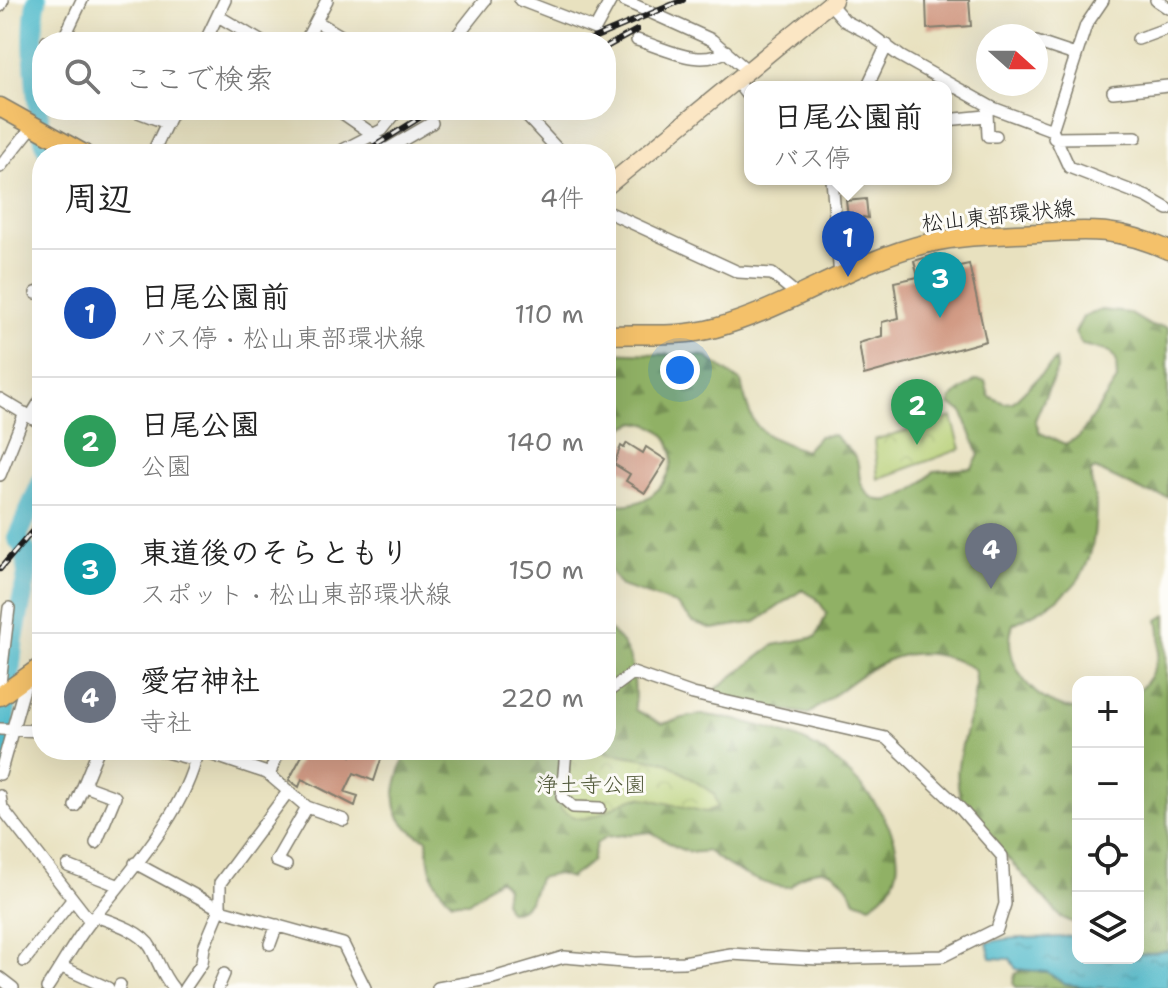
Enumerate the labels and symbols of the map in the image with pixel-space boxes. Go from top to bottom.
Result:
north arrow [976,24,1048,96]
street label: 松山東部環状線 [920,193,1076,238]
pin: 1 [822,211,874,277]
pin: 3 [914,252,966,318]
your location [660,350,700,390]
pin: 2 [891,379,943,445]
pin: 4 [965,523,1017,589]
park label: 浄土寺公園 [536,770,646,799]

